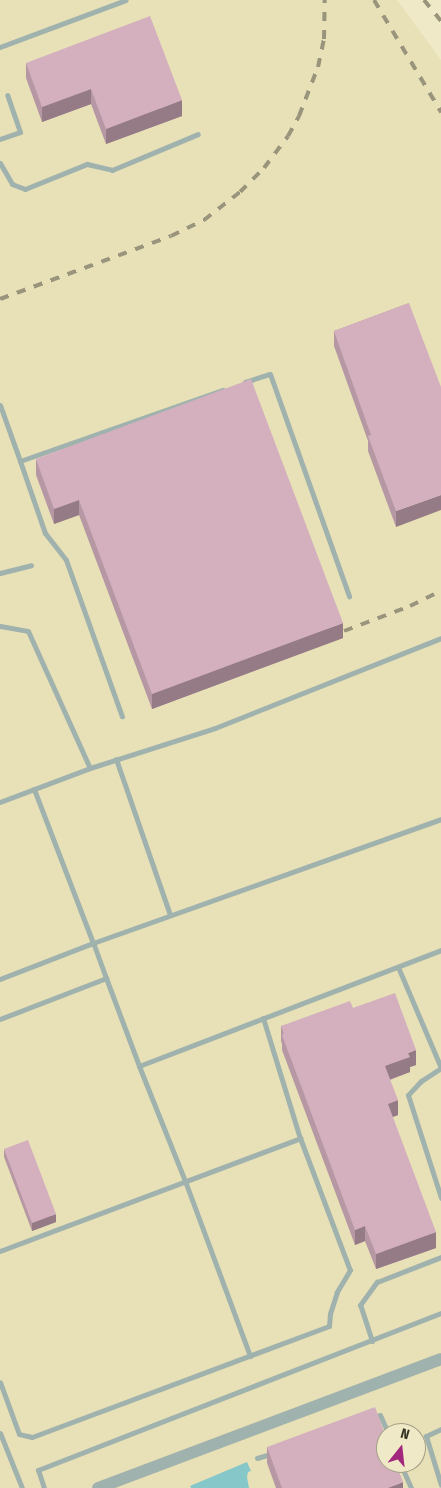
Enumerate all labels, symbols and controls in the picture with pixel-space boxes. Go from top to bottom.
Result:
north arrow [376,1423,426,1473]
text: N [399,1425,411,1443]

